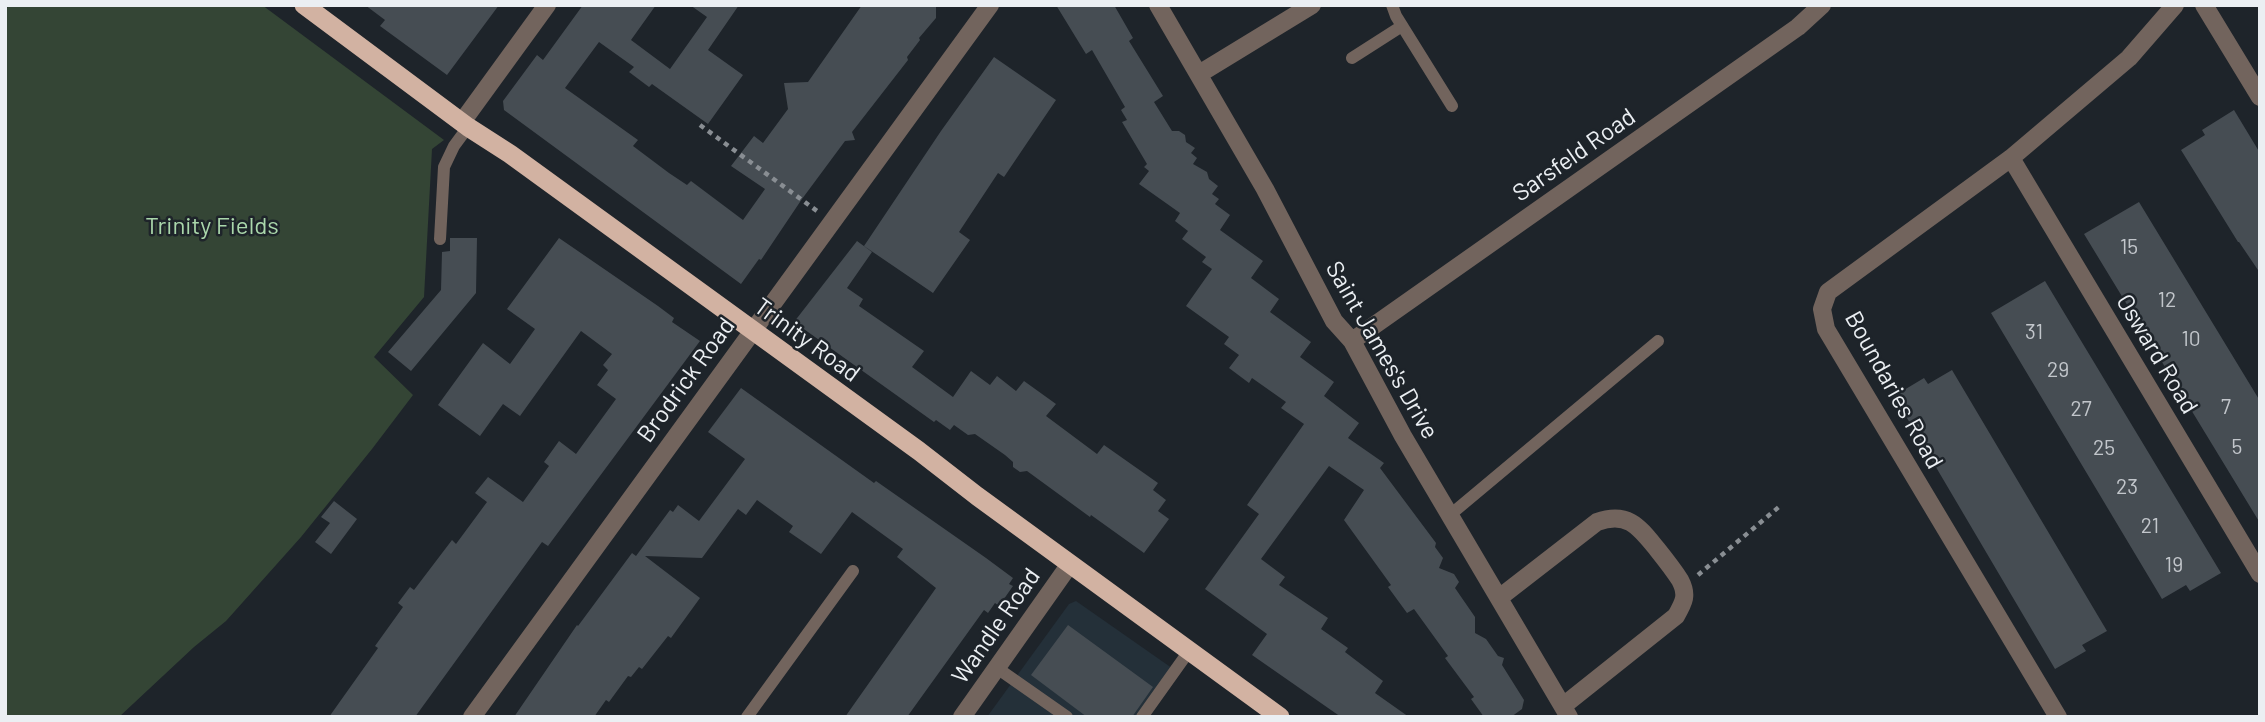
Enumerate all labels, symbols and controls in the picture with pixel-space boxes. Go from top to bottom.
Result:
street label: Sarsfeld Road [1507,102,1641,208]
park label: Trinity Fields [145,212,279,240]
house number: 15 [2120,234,2138,260]
street label: Saint James's Drive [1319,256,1445,444]
house number: 12 [2158,287,2176,313]
street label: Osward Road [2110,289,2204,419]
street label: Trinity Road [748,292,866,388]
street label: Boundaries Road [1839,306,1949,474]
street label: Brodrick Road [631,312,741,448]
house number: 31 [2025,319,2043,345]
house number: 10 [2181,326,2201,352]
house number: 29 [2047,357,2069,383]
house number: 7 [2221,394,2231,420]
house number: 27 [2070,396,2092,422]
house number: 5 [2232,434,2242,460]
house number: 25 [2093,435,2115,461]
house number: 23 [2116,474,2138,500]
house number: 21 [2141,513,2159,539]
house number: 19 [2165,552,2183,578]
street label: Wandle Road [946,563,1046,689]

